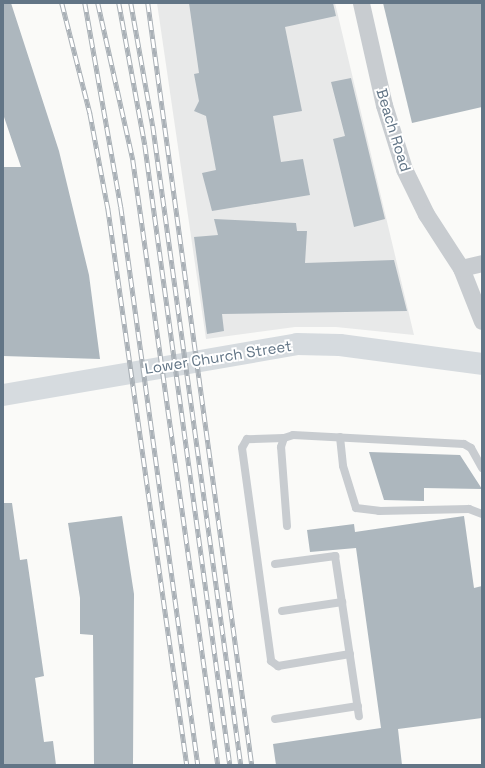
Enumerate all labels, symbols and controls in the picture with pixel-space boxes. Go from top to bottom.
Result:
street label: Beach Road [373,86,415,174]
street label: Lower Church Street [143,336,293,378]

